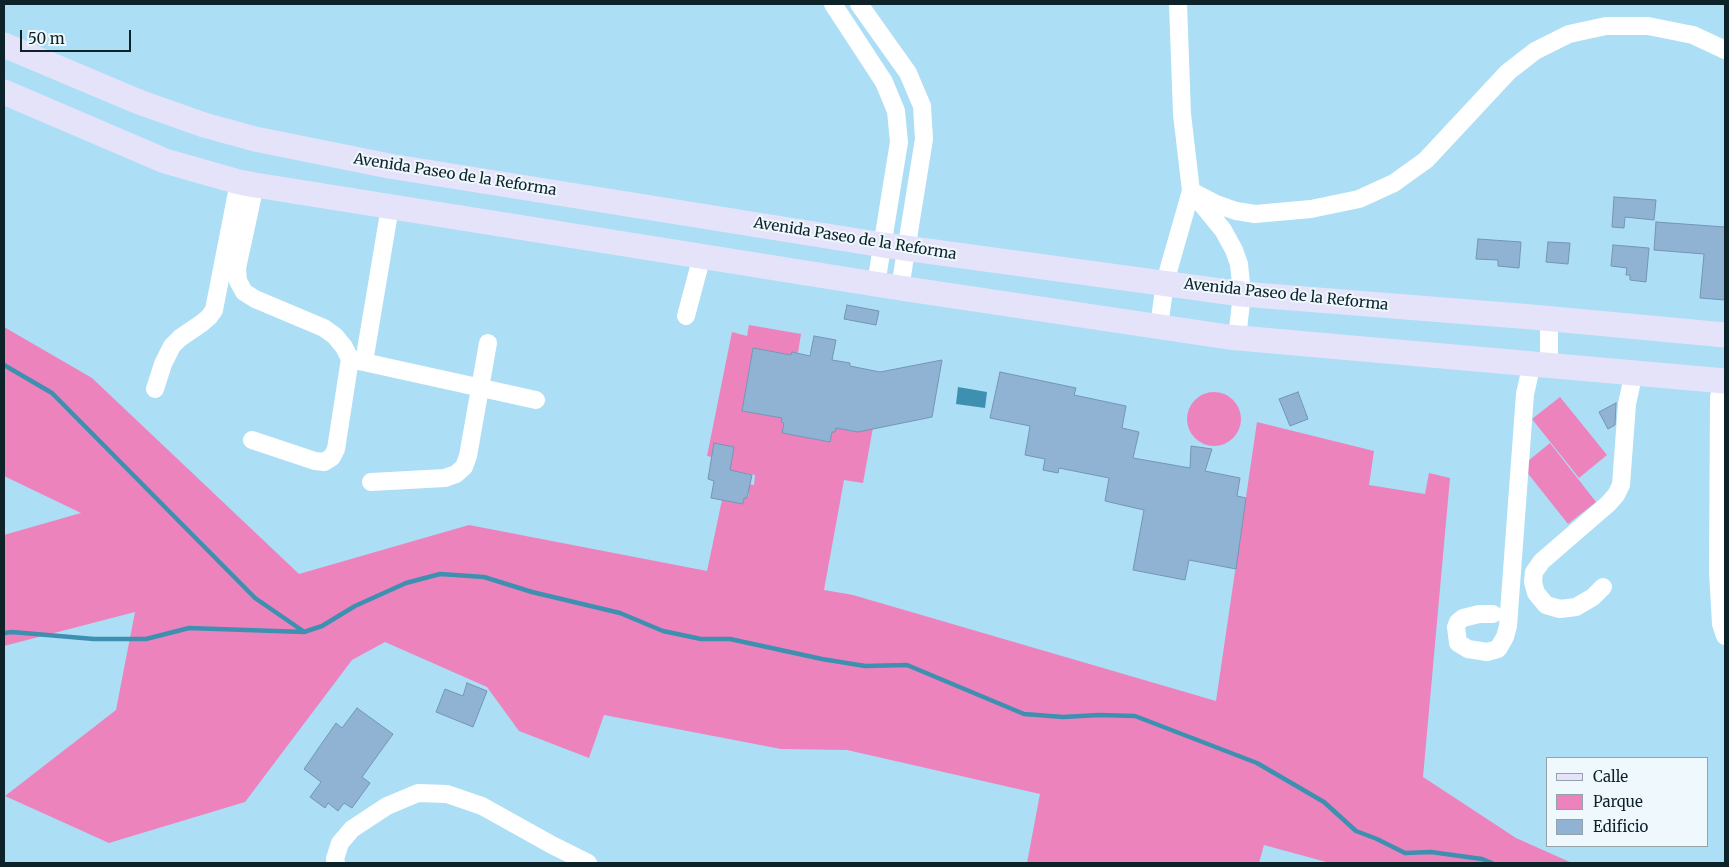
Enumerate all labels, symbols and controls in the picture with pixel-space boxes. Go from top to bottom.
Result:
scale bar [22,20,134,52]
text: 50 m [28,29,65,48]
street label: Avenida Paseo de la Reforma [352,150,558,200]
street label: Avenida Paseo de la Reforma [752,214,958,264]
street label: Avenida Paseo de la Reforma [1183,275,1389,315]
legend [1546,757,1709,847]
text: Calle [1593,767,1628,786]
text: Parque [1593,792,1643,811]
text: Edificio [1593,817,1648,836]

